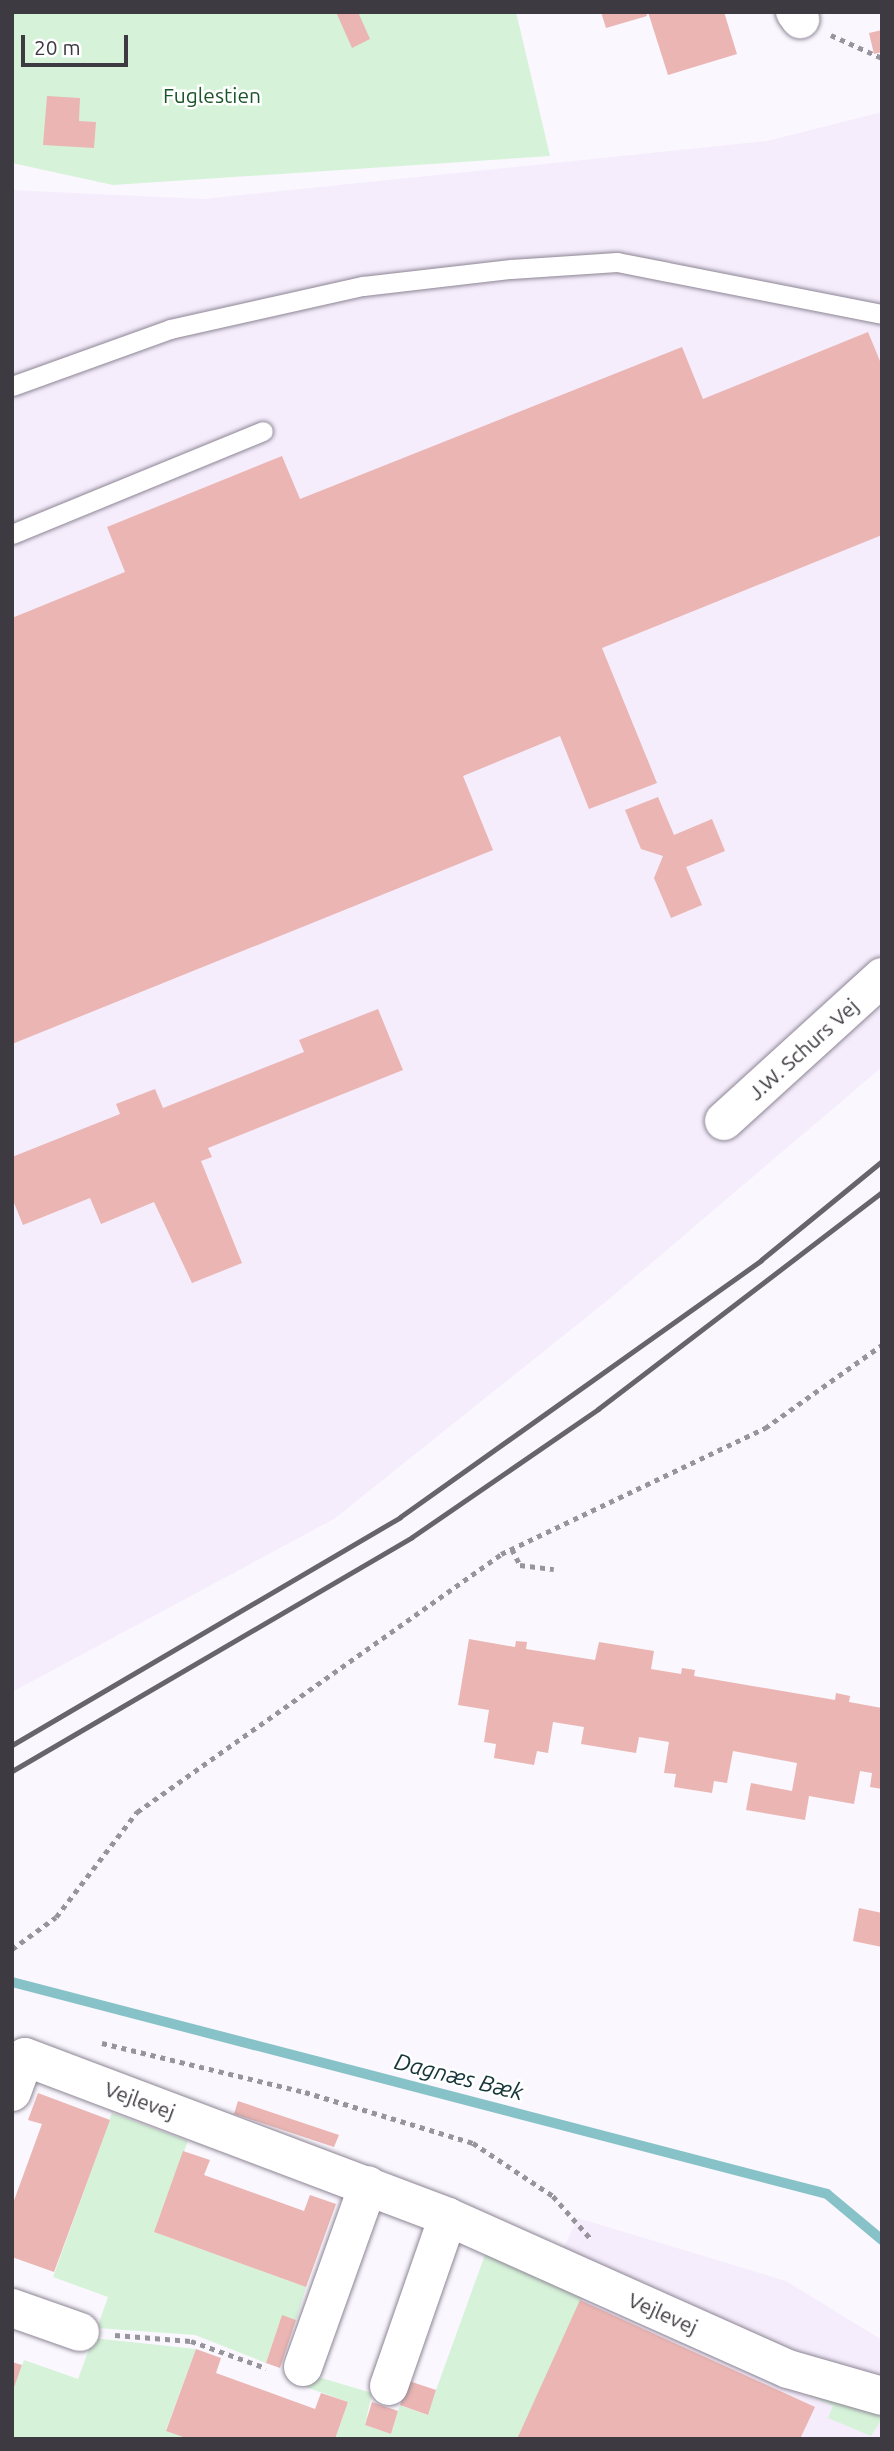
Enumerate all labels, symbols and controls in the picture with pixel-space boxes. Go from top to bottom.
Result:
scale bar [24,21,131,65]
text: 20 m [34,35,81,59]
park label: Fuglestien [163,82,261,108]
street label: J.W. Schurs Vej [743,993,863,1105]
water label: Dagnæs Bæk [392,2048,526,2106]
street label: Vejlevej [101,2076,179,2124]
street label: Vejlevej [624,2287,702,2339]

